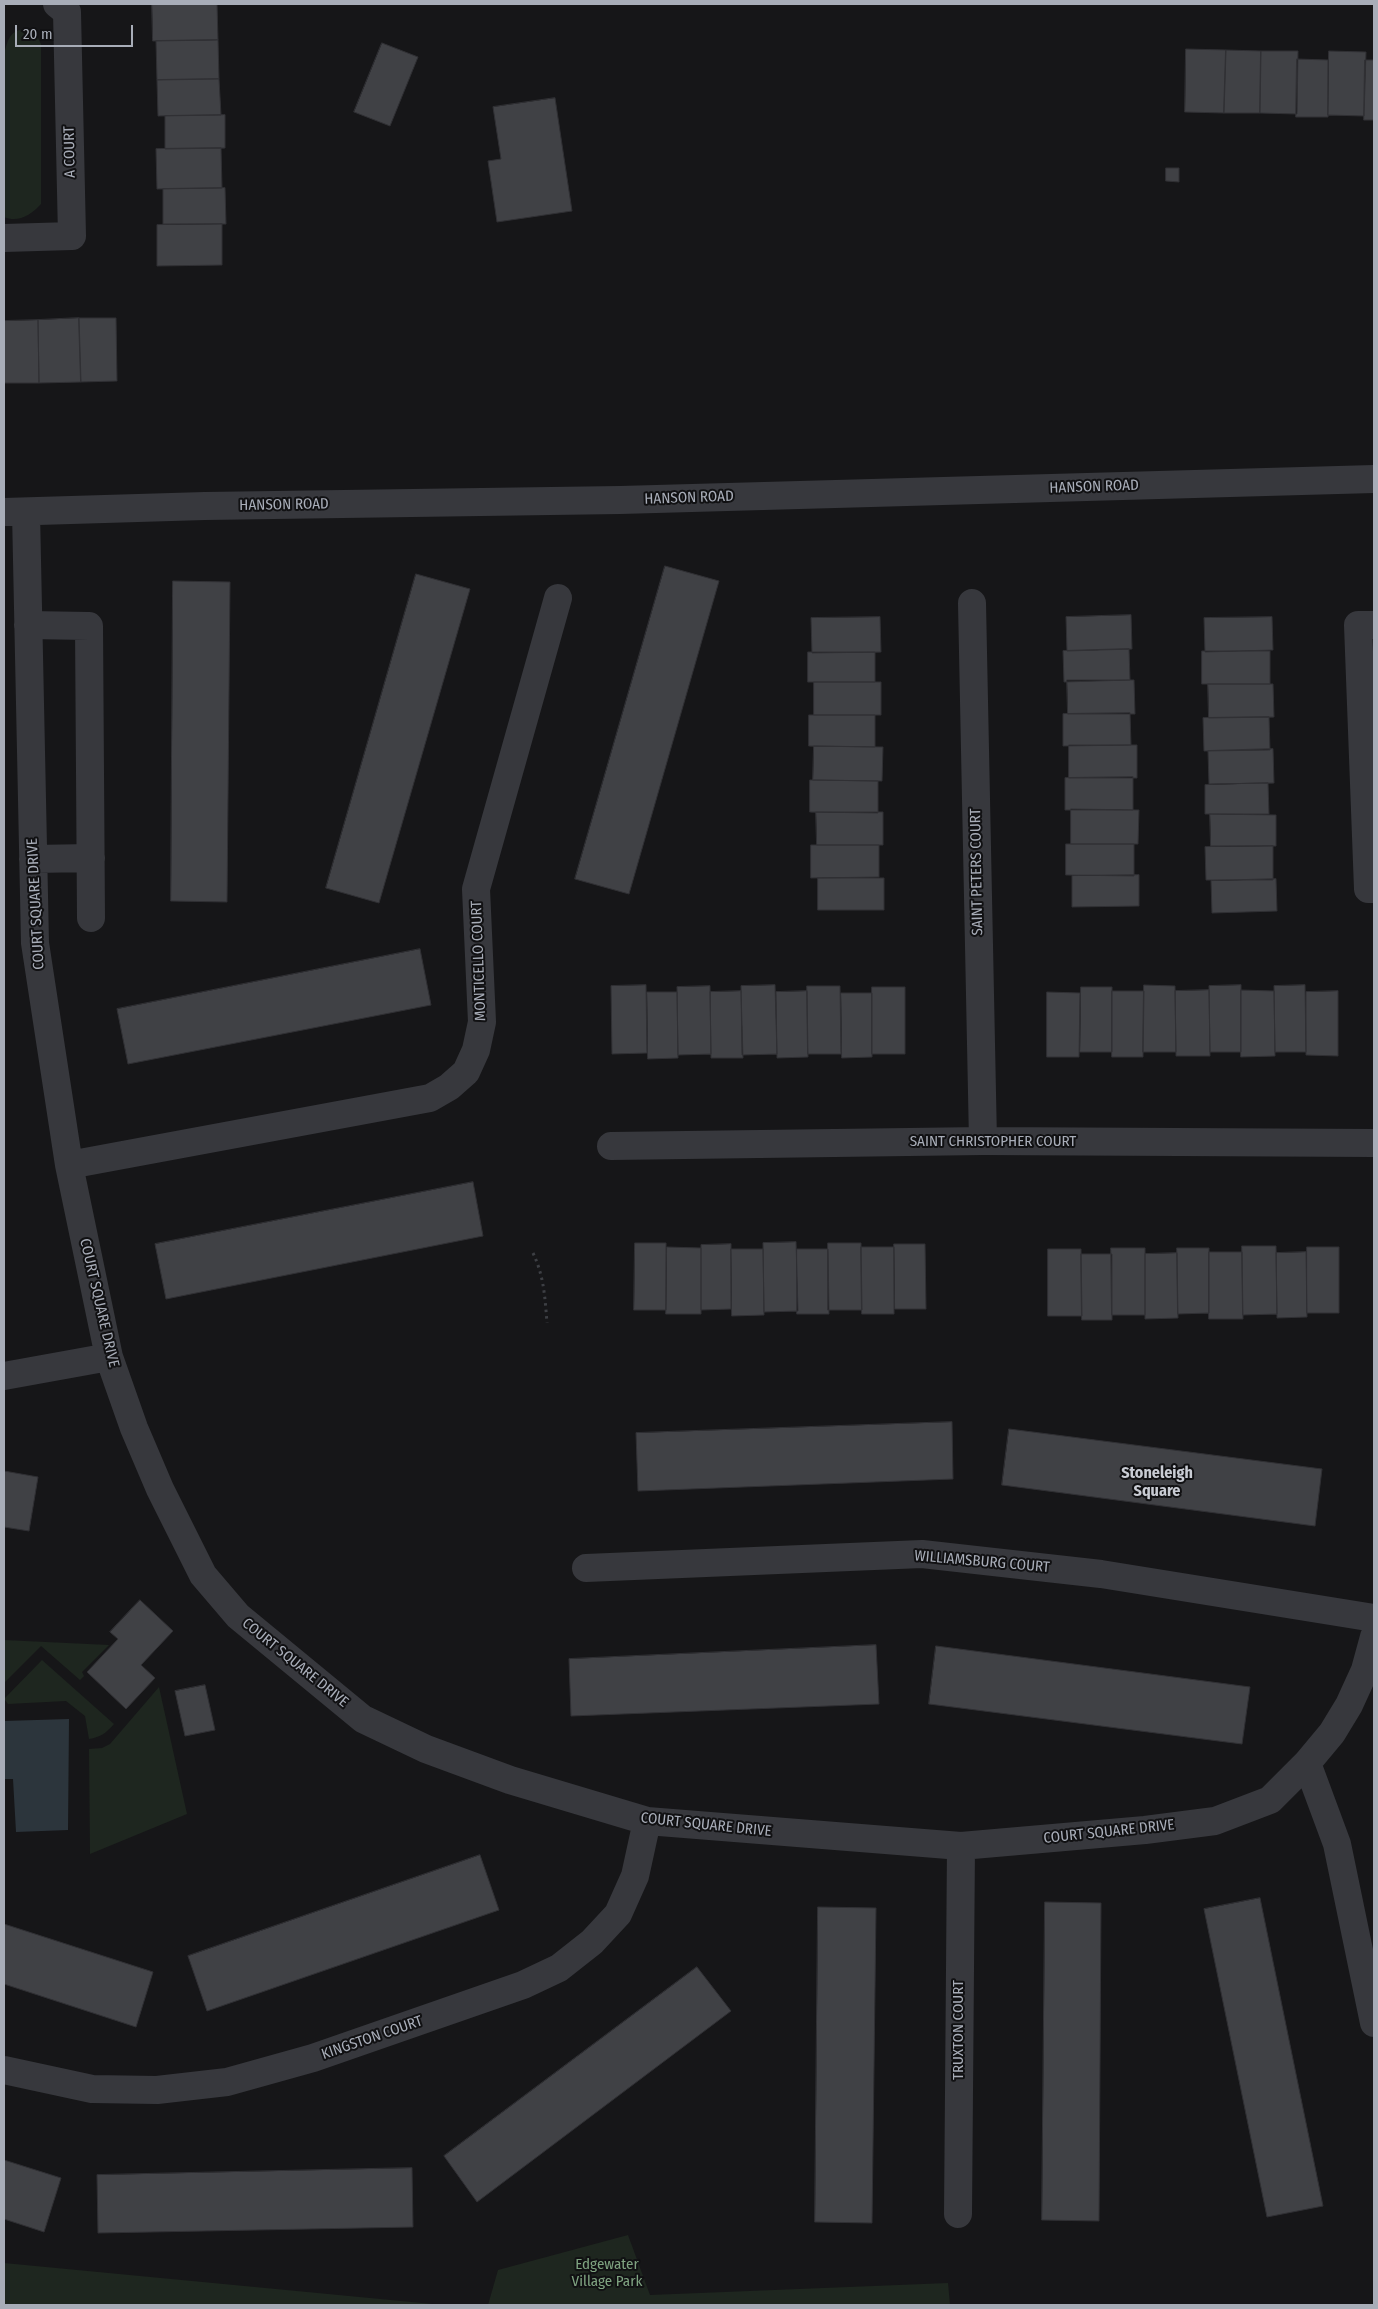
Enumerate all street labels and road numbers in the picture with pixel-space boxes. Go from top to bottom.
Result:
street label: A COURT [61,126,79,178]
street label: HANSON ROAD [1049,476,1139,498]
street label: HANSON ROAD [644,487,734,509]
street label: HANSON ROAD [239,495,329,515]
street label: SAINT PETERS COURT [967,808,987,936]
street label: COURT SQUARE DRIVE [24,838,48,970]
street label: MONTICELLO COURT [468,900,490,1022]
street label: SAINT CHRISTOPHER COURT [910,1133,1076,1151]
street label: COURT SQUARE DRIVE [75,1237,123,1369]
street label: WILLIAMSBURG COURT [914,1547,1050,1577]
street label: COURT SQUARE DRIVE [238,1615,352,1711]
street label: COURT SQUARE DRIVE [640,1809,772,1841]
street label: COURT SQUARE DRIVE [1043,1816,1175,1848]
street label: TRUXTON COURT [950,1980,968,2080]
street label: KINGSTON COURT [319,2012,425,2064]

